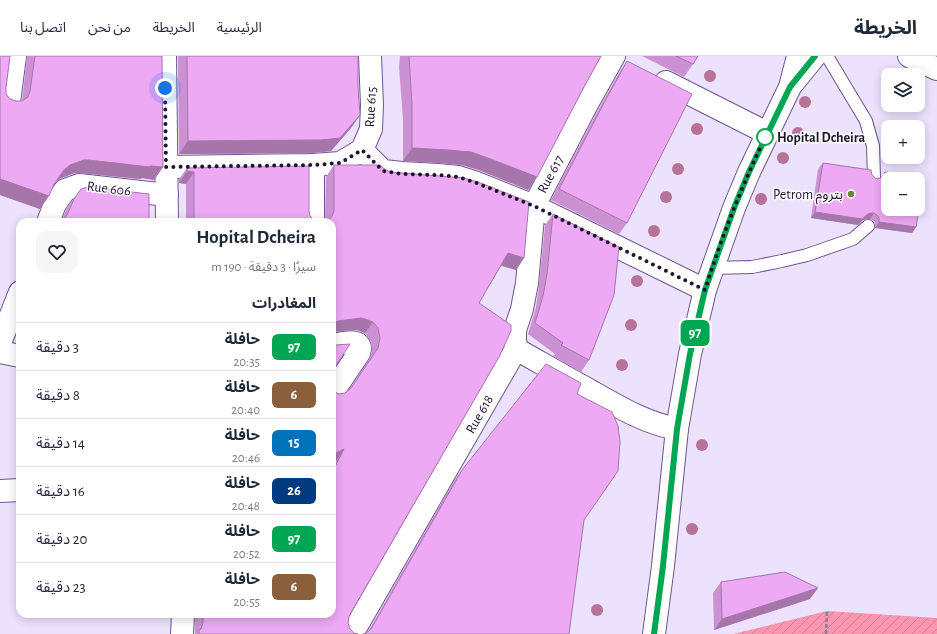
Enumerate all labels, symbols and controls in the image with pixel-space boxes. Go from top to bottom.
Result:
text: الخريطة [854,19,917,38]
text: اتصل بنا [20,21,66,35]
text: من نحن [88,21,131,35]
text: الخريطة [153,21,195,35]
text: الرئيسية [217,21,262,35]
map controls [881,68,925,216]
button: layers [881,68,925,112]
your location [155,78,175,98]
street label: Rue 615 [363,86,379,128]
button: + [881,120,925,164]
marker: Hopital Dcheira [756,128,774,146]
place label: Hopital Dcheira [777,131,865,145]
street label: Rue 617 [535,153,567,196]
button: − [881,172,925,216]
street label: Rue 606 [86,179,132,199]
place label: Petrom بتروم [773,188,843,205]
marker: Petrom بتروم [846,189,856,199]
text: Hopital Dcheira [196,228,316,247]
button: heart [36,231,78,273]
text: سيرًا · 3 دقيقة · 190 m [211,261,316,274]
text: المغادرات [252,296,316,311]
line badge: 97 [677,320,713,346]
text: 97 [689,326,701,340]
text: حافلة [225,332,260,347]
text: 3 دقيقة [36,340,79,355]
text: 97 [288,340,300,354]
text: 20:35 [233,356,260,369]
text: حافلة [225,380,260,395]
text: 8 دقيقة [36,388,80,403]
text: 6 [291,388,297,402]
street label: Rue 618 [463,393,496,436]
text: 20:40 [231,404,260,417]
text: حافلة [225,428,260,443]
text: 14 دقيقة [36,436,85,451]
text: 15 [288,436,300,450]
text: 20:46 [232,452,260,465]
text: حافلة [225,476,260,491]
text: 16 دقيقة [36,484,85,499]
text: 26 [287,484,301,498]
text: 20:48 [232,500,260,513]
text: حافلة [225,524,260,539]
text: 20 دقيقة [36,532,87,547]
text: 97 [288,532,300,546]
text: 20:52 [233,548,260,561]
text: حافلة [225,572,260,587]
text: 23 دقيقة [36,580,86,595]
text: 6 [291,580,297,594]
text: 20:55 [233,596,260,609]

